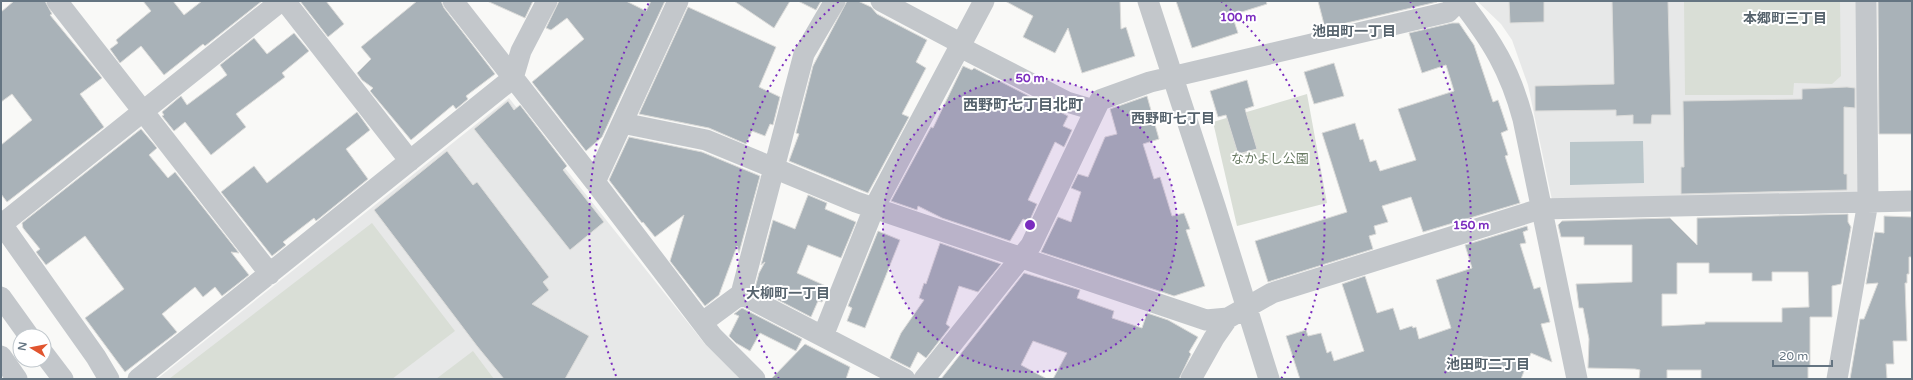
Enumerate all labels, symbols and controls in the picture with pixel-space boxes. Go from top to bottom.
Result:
text: 100 m [1220,10,1256,24]
district label: 本郷町三丁目 [1743,10,1827,27]
district label: 池田町一丁目 [1312,23,1396,40]
text: 50 m [1015,71,1045,85]
district label: 西野町七丁目北町 [963,96,1083,114]
district label: 西野町七丁目 [1131,110,1215,127]
park label: なかよし公園 [1231,151,1309,167]
centre of rings [1023,218,1037,232]
text: 150 m [1453,218,1489,232]
district label: 大柳町一丁目 [746,285,830,302]
north arrow [12,328,52,368]
text: N [15,341,30,352]
scale bar [1773,342,1832,368]
text: 20 m [1779,349,1808,363]
district label: 池田町二丁目 [1446,356,1530,373]

